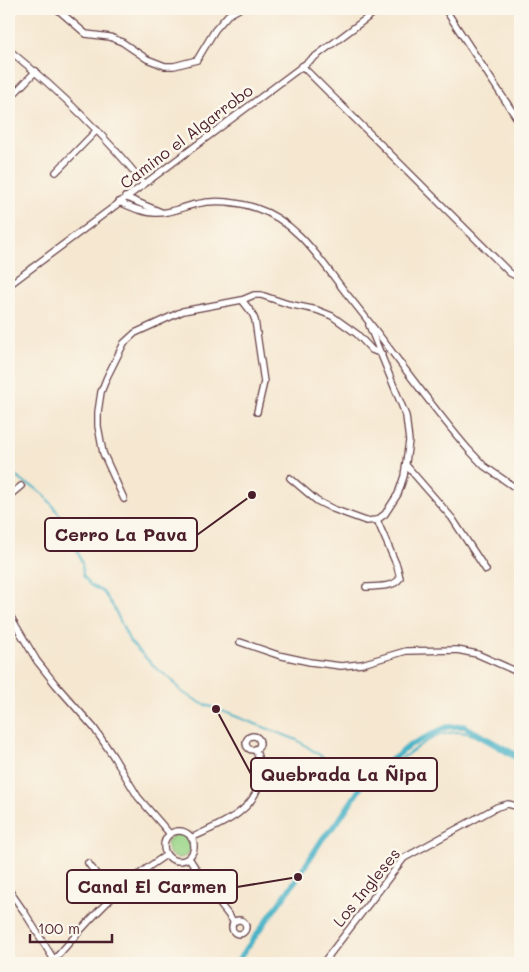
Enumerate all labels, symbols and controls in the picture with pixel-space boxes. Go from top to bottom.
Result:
street label: Camino el Algarrobo [115,79,257,193]
callout: Cerro La Pava [45,518,197,551]
text: Cerro La Pava [55,522,187,546]
callout: Quebrada La Ñipa [251,758,437,791]
text: Quebrada La Ñipa [261,762,427,786]
street label: Los Ingleses [328,843,404,931]
callout: Canal El Carmen [67,870,237,903]
text: Canal El Carmen [77,874,227,898]
scale bar [30,912,112,944]
text: 100 m [38,918,80,938]

